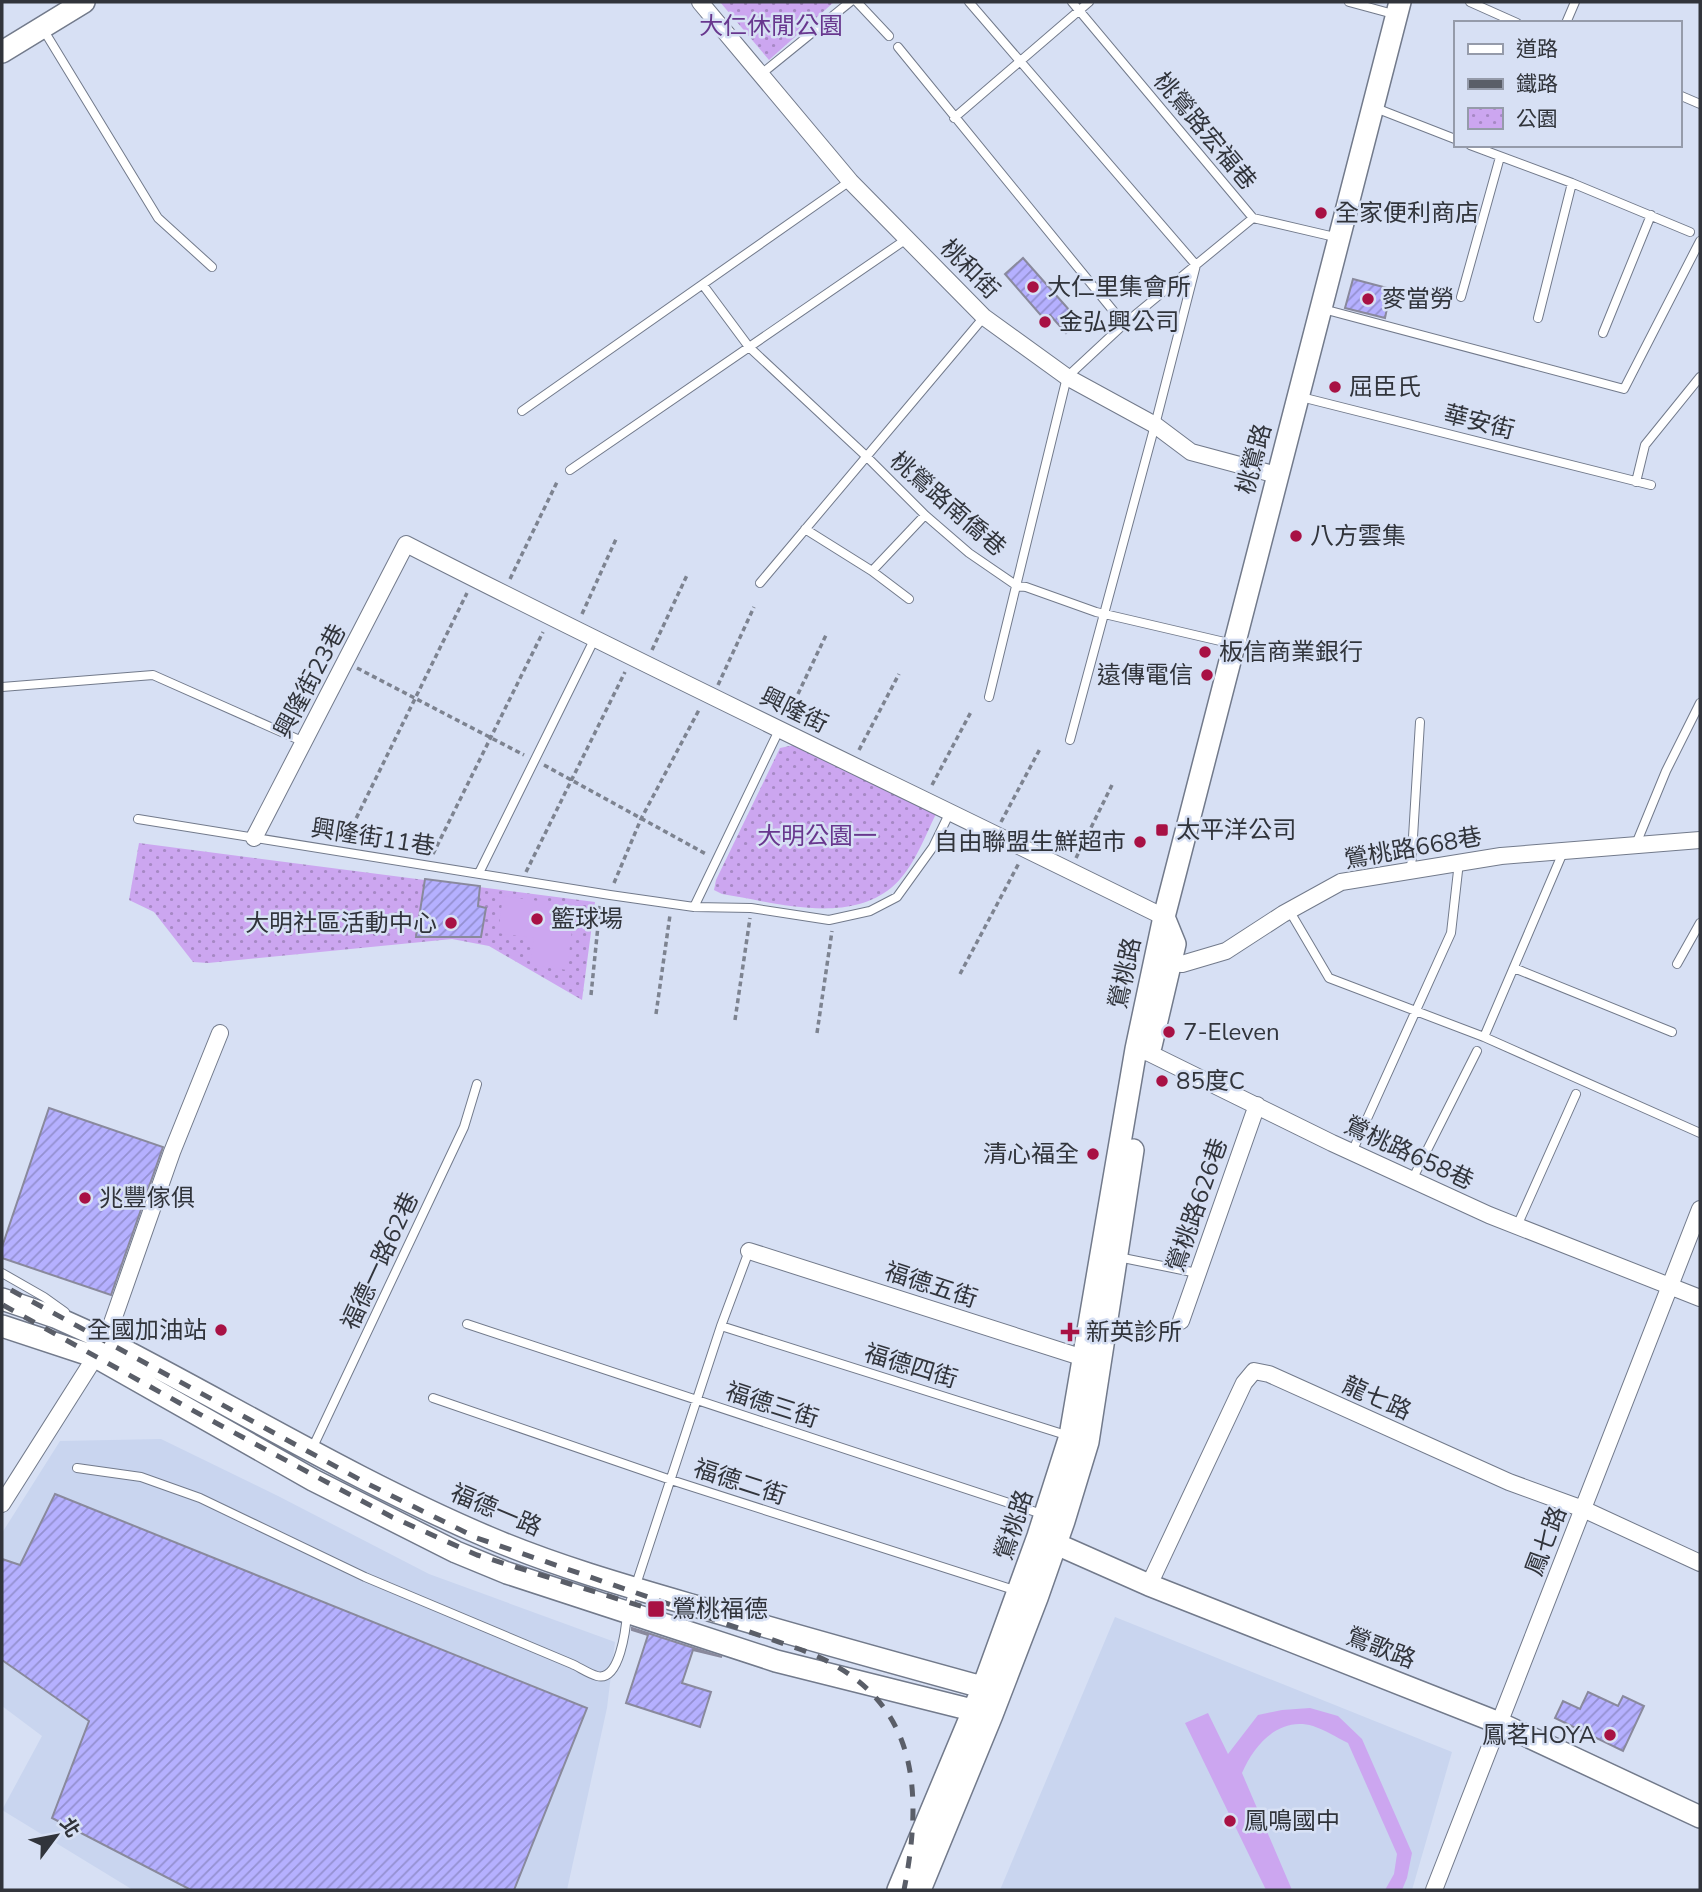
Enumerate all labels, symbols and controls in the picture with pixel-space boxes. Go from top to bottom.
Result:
park label: 大仁休閒公園 [699,10,843,42]
legend [1454,21,1681,147]
text: 道路 [1516,35,1558,63]
street label: 桃鶯路宏福巷 [1146,66,1264,196]
text: 鐵路 [1516,70,1558,98]
text: 公園 [1516,105,1558,133]
place label: 全家便利商店 [1335,197,1479,229]
marker: 全家便利商店 [1313,205,1329,221]
street label: 桃和街 [933,232,1007,306]
place label: 大仁里集會所 [1047,271,1191,303]
marker: 大仁里集會所 [1025,279,1041,295]
place label: 麥當勞 [1382,283,1454,315]
marker: 麥當勞 [1360,291,1376,307]
place label: 金弘興公司 [1059,306,1179,338]
marker: 金弘興公司 [1037,314,1053,330]
place label: 屈臣氏 [1349,371,1421,403]
marker: 屈臣氏 [1327,379,1343,395]
street label: 華安街 [1440,398,1518,446]
street label: 桃鶯路 [1229,420,1279,498]
street label: 桃鶯路南僑巷 [883,445,1013,563]
place label: 八方雲集 [1310,520,1406,552]
marker: 八方雲集 [1288,528,1304,544]
street label: 興隆街23巷 [267,618,353,744]
place label: 板信商業銀行 [1219,636,1363,668]
marker: 板信商業銀行 [1197,644,1213,660]
place label: 遠傳電信 [1097,659,1193,691]
marker: 遠傳電信 [1199,667,1215,683]
street label: 興隆街 [755,680,833,740]
street label: 興隆街11巷 [309,811,437,863]
place label: 太平洋公司 [1176,814,1296,846]
park label: 大明公園一 [757,820,877,852]
street label: 鶯桃路668巷 [1342,820,1484,876]
marker: 太平洋公司 [1154,822,1170,838]
place label: 自由聯盟生鮮超市 [934,826,1126,858]
marker: 自由聯盟生鮮超市 [1132,834,1148,850]
place label: 籃球場 [551,903,623,935]
place label: 大明社區活動中心 [245,907,437,939]
marker: 籃球場 [529,911,545,927]
marker: 大明社區活動中心 [443,915,459,931]
street label: 鶯桃路 [1102,934,1148,1012]
place label: 7-Eleven [1183,1016,1280,1048]
marker: 7-Eleven [1161,1024,1177,1040]
place label: 85度C [1176,1065,1245,1097]
marker: 85度C [1154,1073,1170,1089]
street label: 鶯桃路658巷 [1339,1109,1479,1197]
street label: 鶯桃路626巷 [1159,1134,1235,1276]
place label: 清心福全 [983,1138,1079,1170]
marker: 清心福全 [1085,1146,1101,1162]
place label: 兆豐傢俱 [99,1182,195,1214]
street label: 福德一路62巷 [334,1187,426,1335]
marker: 兆豐傢俱 [77,1190,93,1206]
street label: 福德五街 [880,1255,982,1315]
place label: 全國加油站 [87,1314,207,1346]
place label: 新英診所 [1086,1316,1182,1348]
marker: 全國加油站 [213,1322,229,1338]
marker: 新英診所 [1060,1322,1080,1342]
street label: 福德四街 [860,1337,962,1395]
street label: 龍七路 [1338,1369,1416,1427]
street label: 福德三街 [721,1375,823,1435]
street label: 福德二街 [689,1452,791,1512]
street label: 福德一路 [446,1477,546,1543]
street label: 鶯桃路 [988,1486,1040,1564]
street label: 鳳七路 [1518,1502,1574,1580]
place label: 鶯桃福德 [672,1593,768,1625]
marker: 鶯桃福德 [646,1599,666,1619]
street label: 鶯歌路 [1342,1620,1420,1676]
place label: 鳳茗HOYA [1482,1719,1596,1751]
marker: 鳳茗HOYA [1602,1727,1618,1743]
north arrow [21,1801,91,1871]
place label: 鳳鳴國中 [1244,1805,1340,1837]
text: 北 [54,1813,86,1842]
marker: 鳳鳴國中 [1222,1813,1238,1829]

